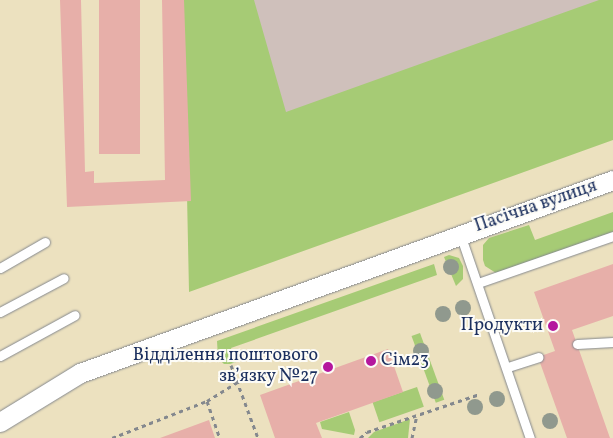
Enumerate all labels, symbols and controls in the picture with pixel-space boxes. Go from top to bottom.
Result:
street label: Пасічна вулиця [472,176,600,238]
place label: Продукти [460,315,543,337]
marker: Продукти [547,320,559,332]
place label: Відділення поштового зв’язку №27 [133,346,318,388]
place label: Сім23 [381,350,429,372]
marker: Сім23 [365,355,377,367]
marker: Відділення поштового зв’язку №27 [322,361,334,373]

